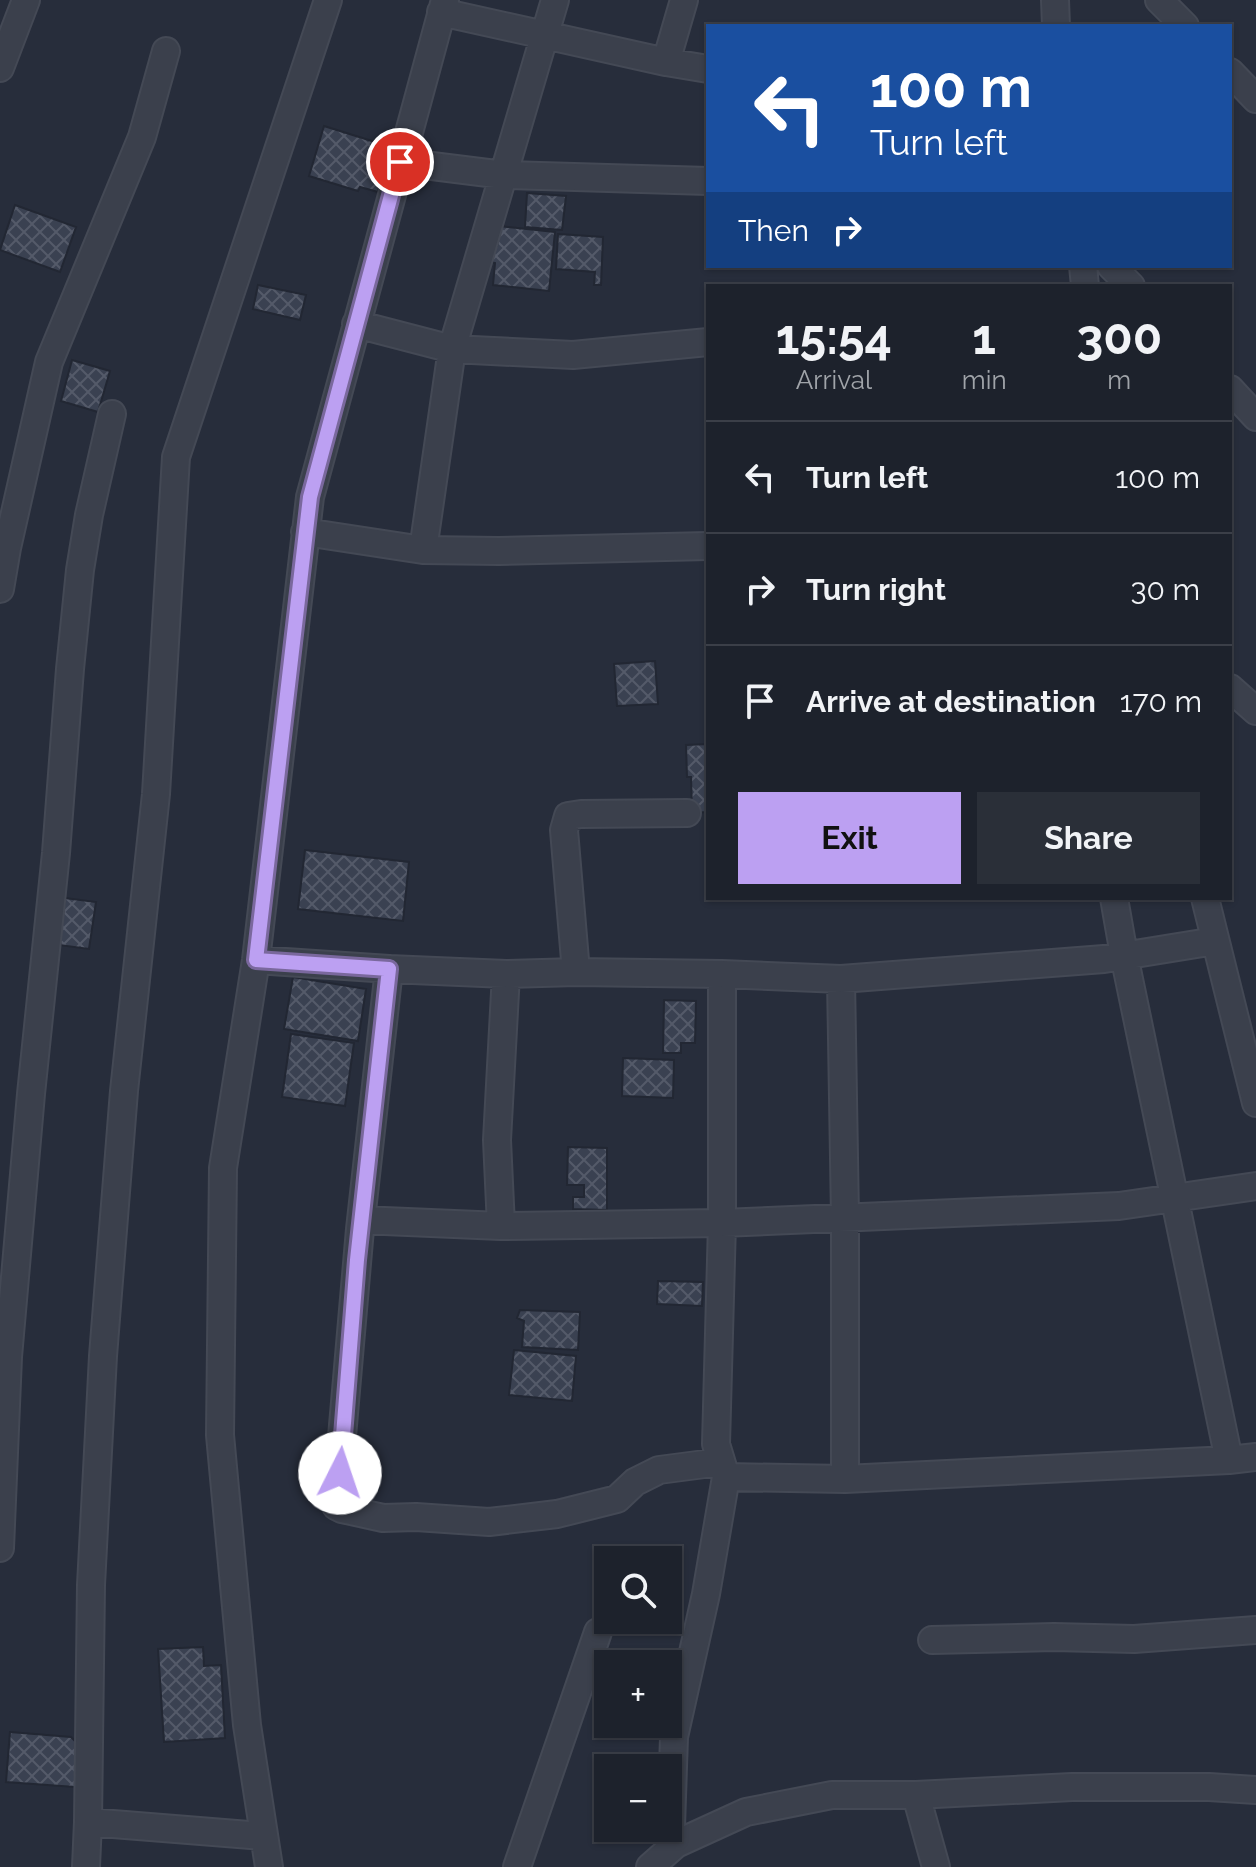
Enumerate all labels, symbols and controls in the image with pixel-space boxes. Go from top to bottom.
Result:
text: 100 m [870,54,1032,120]
icon: left [738,56,842,160]
text: Turn left [870,121,1008,163]
pin [366,128,434,196]
icon: arrive [378,140,422,184]
icon: right [825,208,869,252]
text: Then [738,213,809,248]
text: 15:54 [776,309,892,365]
text: 1 [972,309,996,365]
text: 300 [1076,309,1162,365]
text: Arrival [796,365,872,395]
text: min [962,365,1007,395]
text: m [1107,365,1131,395]
icon: left [738,455,782,499]
text: Turn left [806,460,928,495]
text: 100 m [1115,460,1200,495]
icon: right [738,567,782,611]
text: Turn right [806,572,946,607]
text: 30 m [1130,572,1200,607]
icon: arrive [738,679,782,723]
text: Arrive at destination [806,684,1096,719]
text: 170 m [1120,684,1202,719]
button: Exit [738,792,961,884]
button: Share [977,792,1200,884]
position arrow [298,1431,382,1515]
map controls [594,1546,682,1842]
button: search [594,1546,682,1634]
button: + [594,1650,682,1738]
button: − [594,1754,682,1842]

